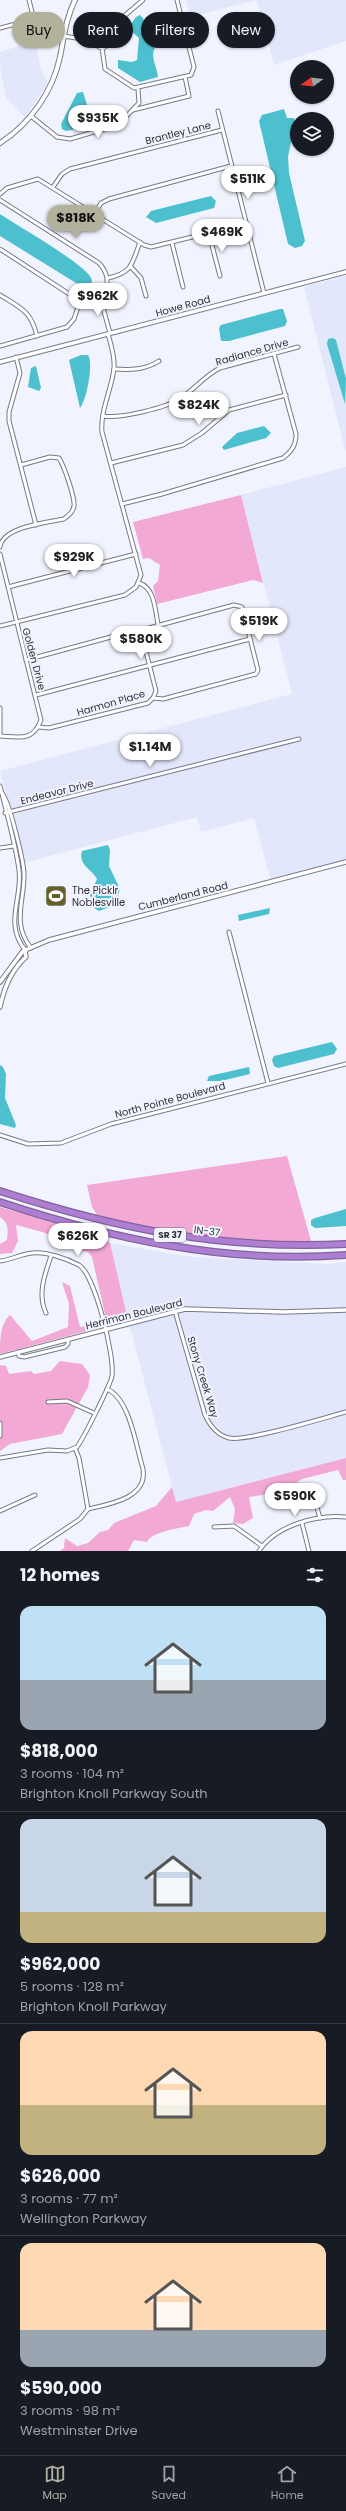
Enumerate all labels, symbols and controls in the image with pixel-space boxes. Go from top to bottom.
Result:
chip: Buy [12,12,65,48]
chip: Rent [73,12,133,48]
chip: Filters [141,12,209,48]
chip: New [217,12,275,48]
north arrow [290,60,334,104]
map controls [290,60,334,156]
pin: $935K [70,105,126,139]
text: $935K [77,108,119,127]
button: layers [290,112,334,156]
street label: Brantley Lane [144,118,212,148]
pin: $511K [220,166,276,200]
text: $511K [230,169,266,188]
pin: $818K [48,205,104,239]
text: $818K [56,208,96,227]
pin: $469K [194,219,250,253]
text: $469K [201,222,243,241]
pin: $962K [70,283,126,317]
text: $962K [77,286,119,305]
street label: Howe Road [154,291,212,321]
street label: Radiance Drive [214,334,290,370]
pin: $824K [171,392,227,426]
text: $824K [178,395,220,414]
pin: $929K [46,544,102,578]
text: $929K [53,547,95,566]
pin: $519K [231,608,287,642]
text: $519K [240,611,278,630]
street label: Golden Drive [19,626,49,692]
pin: $580K [113,626,169,660]
text: $580K [120,629,162,648]
street label: Harmon Place [75,686,147,720]
pin: $1.14M [117,734,183,768]
text: $1.14M [129,737,171,756]
street label: Endeavor Drive [19,776,95,808]
street label: Cumberland Road [136,878,230,914]
sports icon: The Picklr Noblesville [43,883,69,909]
place label: The Picklr Noblesville [72,883,125,910]
street label: North Pointe Boulevard [113,1078,227,1122]
street label: IN-37 [193,1222,222,1240]
pin: $626K [50,1223,106,1257]
text: $626K [57,1226,99,1245]
road number: SR 37 [154,1228,186,1242]
street label: Herriman Boulevard [84,1295,184,1333]
street label: Stony Creek Way [183,1334,223,1420]
pin: $590K [267,1483,323,1517]
text: $590K [274,1486,316,1505]
text: 12 homes [20,1563,100,1587]
icon: filters [304,1564,326,1586]
icon: home [137,1632,209,1704]
text: $818,000 [20,1739,98,1763]
text: 3 rooms · 104 m² [20,1764,124,1783]
text: Brighton Knoll Parkway South [20,1784,208,1803]
icon: home [137,1845,209,1917]
text: $962,000 [20,1952,100,1976]
text: 5 rooms · 128 m² [20,1977,124,1996]
text: Brighton Knoll Parkway [20,1997,167,2016]
icon: home [137,2057,209,2129]
text: $626,000 [20,2164,101,2188]
text: 3 rooms · 77 m² [20,2189,118,2208]
text: Wellington Parkway [20,2209,147,2228]
icon: home [137,2269,209,2341]
text: $590,000 [20,2376,102,2400]
text: 3 rooms · 98 m² [20,2401,120,2420]
text: Westminster Drive [20,2421,138,2440]
tab: Map [42,2463,67,2504]
tab: Saved [152,2463,186,2504]
tab: Home [271,2463,304,2504]

